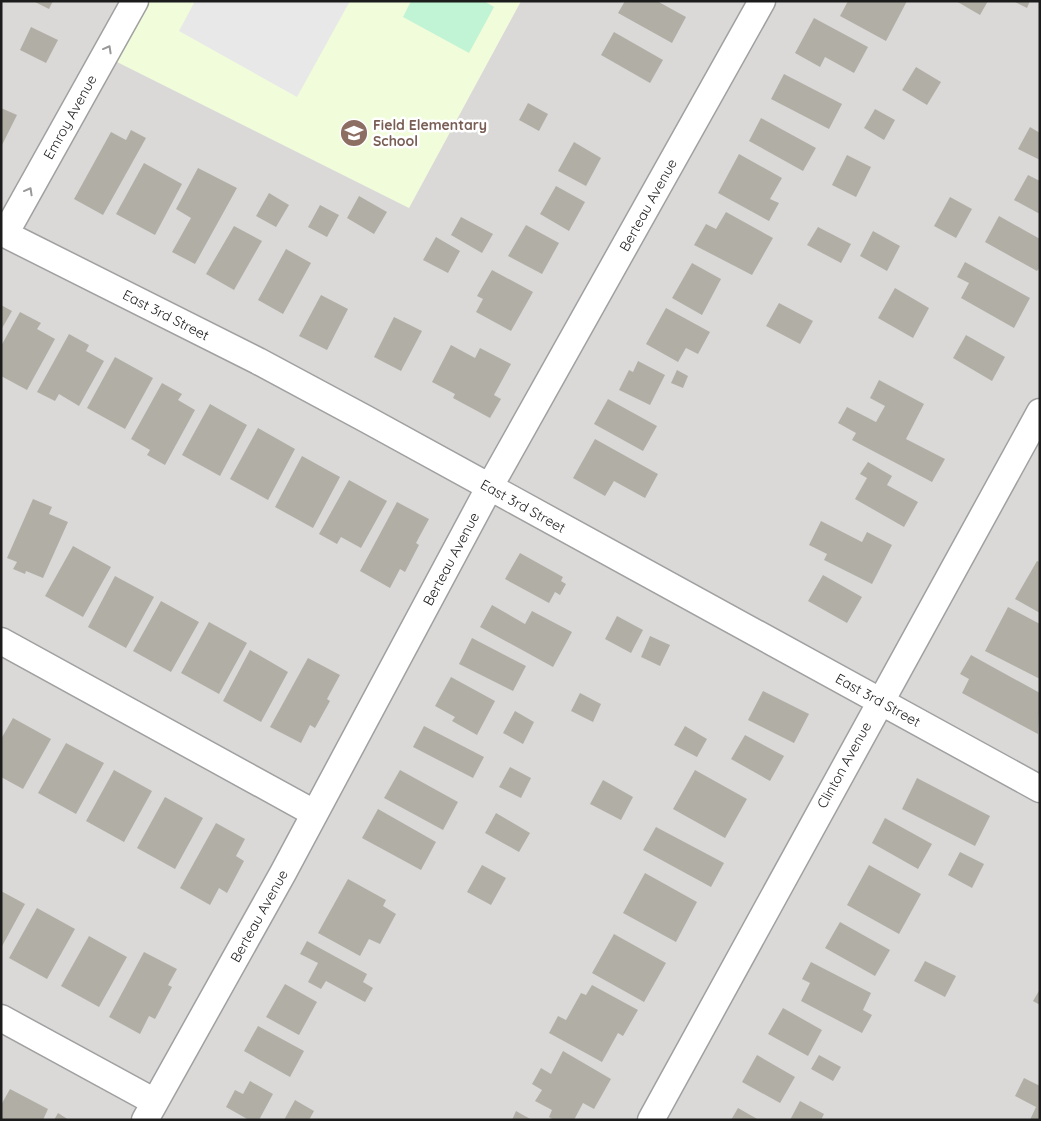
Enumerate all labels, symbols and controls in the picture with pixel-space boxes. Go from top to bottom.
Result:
one-way arrow [101,46,111,55]
street label: Emroy Avenue [39,71,101,162]
place label: Field Elementary School [373,116,487,150]
school or university icon: Field Elementary School [339,118,369,148]
street label: Berteau Avenue [615,155,681,254]
one-way arrow [22,187,32,196]
street label: East 3rd Street [120,286,212,345]
street label: East 3rd Street [477,475,569,537]
street label: Berteau Avenue [419,509,483,609]
street label: East 3rd Street [832,669,924,731]
street label: Clinton Avenue [813,718,875,812]
street label: Berteau Avenue [226,866,292,965]

